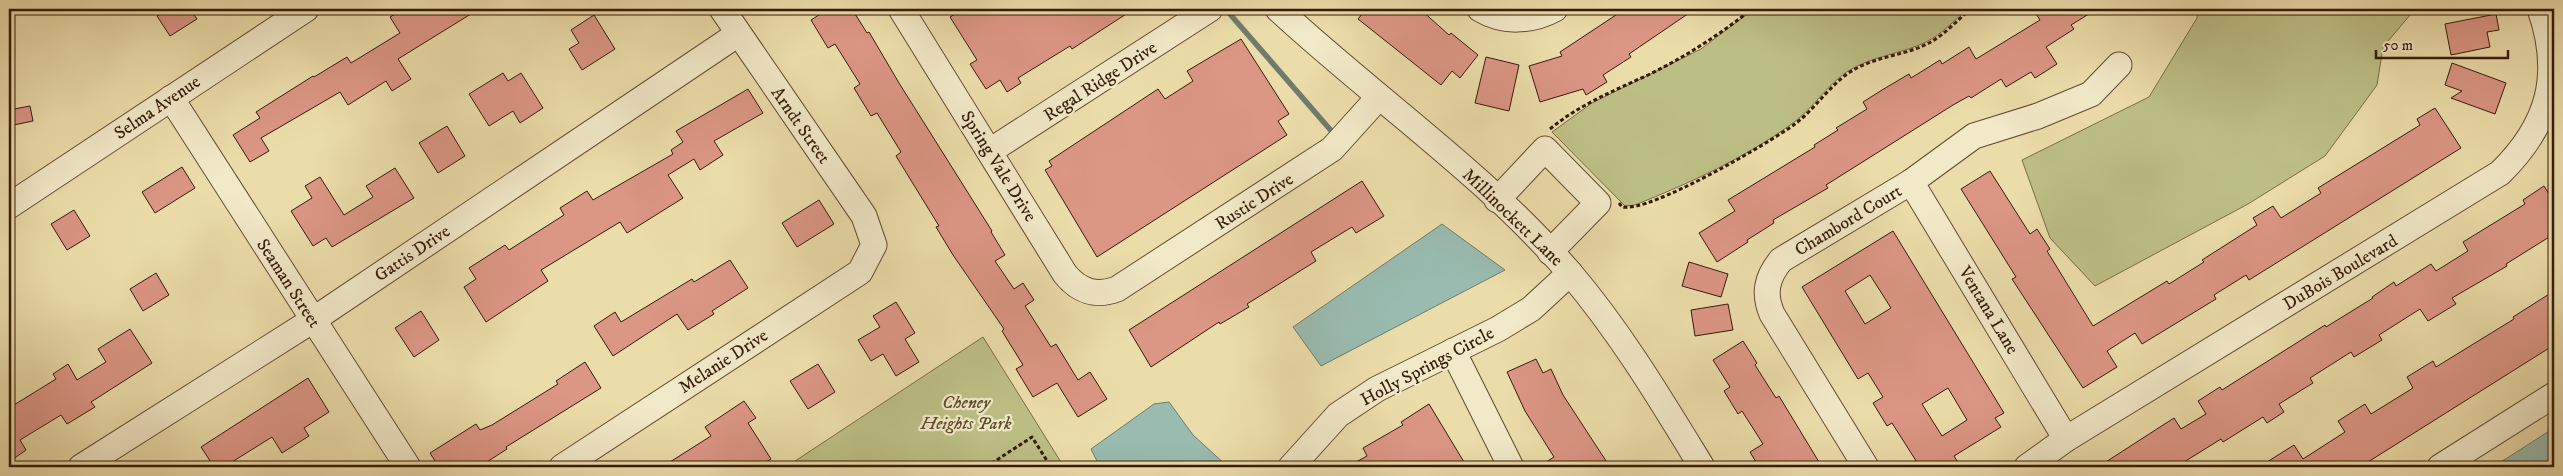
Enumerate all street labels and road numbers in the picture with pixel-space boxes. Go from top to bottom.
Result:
street label: Regal Ridge Drive [1040,37,1161,127]
street label: Selma Avenue [110,71,205,145]
street label: Arndt Street [766,83,835,168]
street label: Spring Vale Drive [955,107,1041,226]
street label: Millinockett Lane [1457,164,1567,271]
street label: Rustic Drive [1211,168,1298,235]
street label: Chambord Court [1791,180,1906,261]
street label: Gattis Drive [371,221,455,287]
street label: DuBois Boulevard [2279,230,2402,316]
street label: Seaman Street [251,235,325,332]
street label: Ventana Lane [1953,262,2023,359]
street label: Holly Springs Circle [1357,322,1498,411]
street label: Melanie Drive [675,325,772,399]

